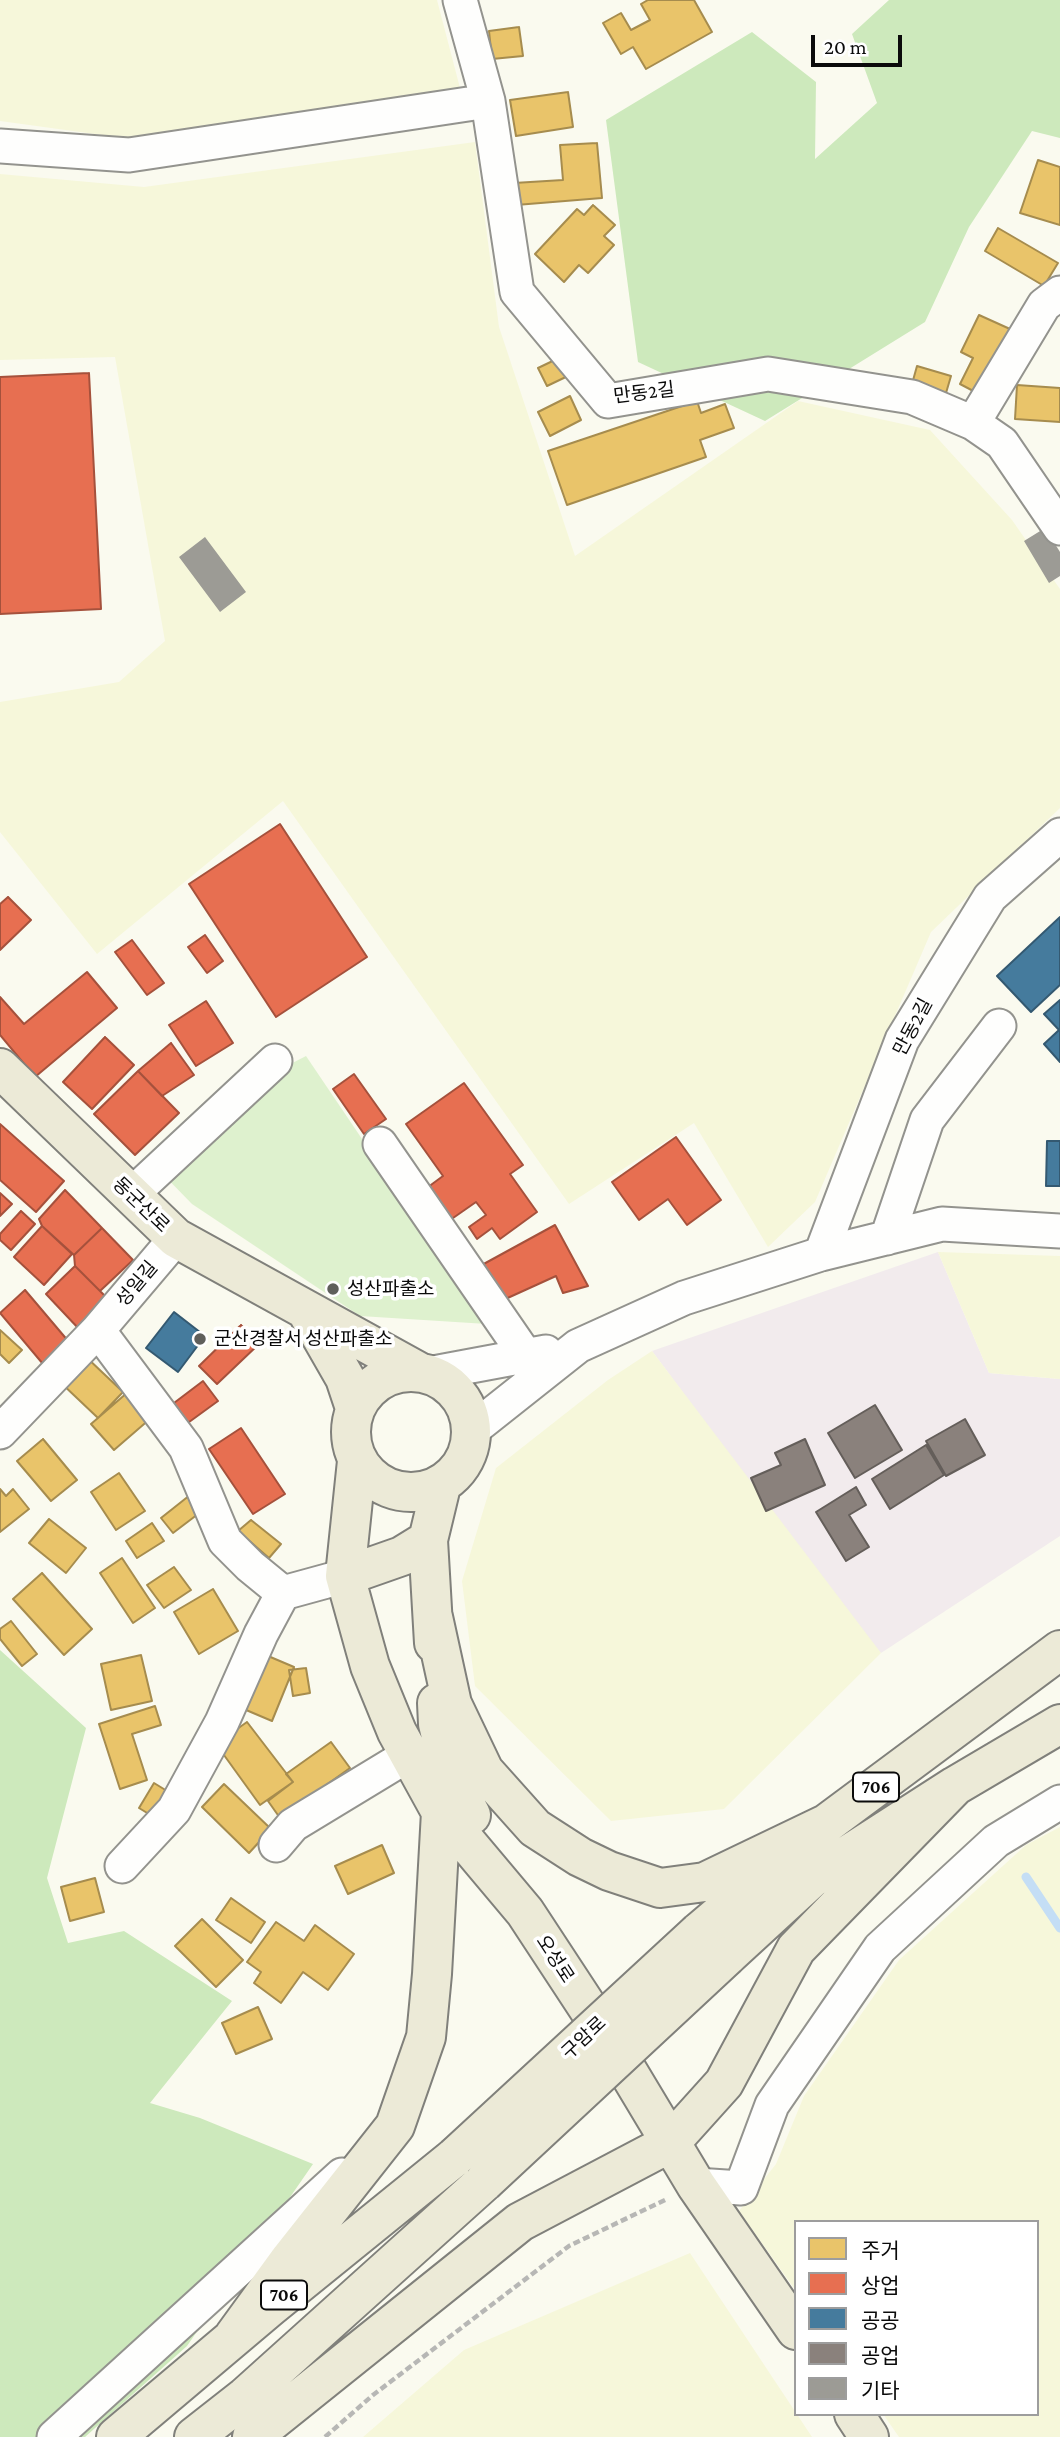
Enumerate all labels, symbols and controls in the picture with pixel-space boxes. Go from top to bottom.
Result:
scale bar [815,21,906,65]
text: 20 m [824,35,867,59]
street label: 만동2길 [612,378,676,408]
street label: 만동2길 [888,994,938,1060]
street label: 동군산로 [108,1173,174,1237]
street label: 성일길 [111,1257,163,1311]
place label: 성산파출소 [347,1278,434,1300]
marker: 성산파출소 [325,1281,341,1297]
place label: 군산경찰서 성산파출소 [214,1328,392,1350]
marker: 군산경찰서 성산파출소 [192,1331,208,1347]
road number: 706 [853,1772,899,1801]
street label: 오성로 [531,1931,579,1987]
street label: 구암로 [557,2012,611,2064]
legend [794,2220,1039,2416]
text: 주거 [861,2239,900,2263]
text: 상업 [861,2274,900,2298]
road number: 706 [261,2280,307,2309]
text: 공공 [861,2309,900,2333]
text: 공업 [861,2344,900,2368]
text: 기타 [861,2379,900,2403]

